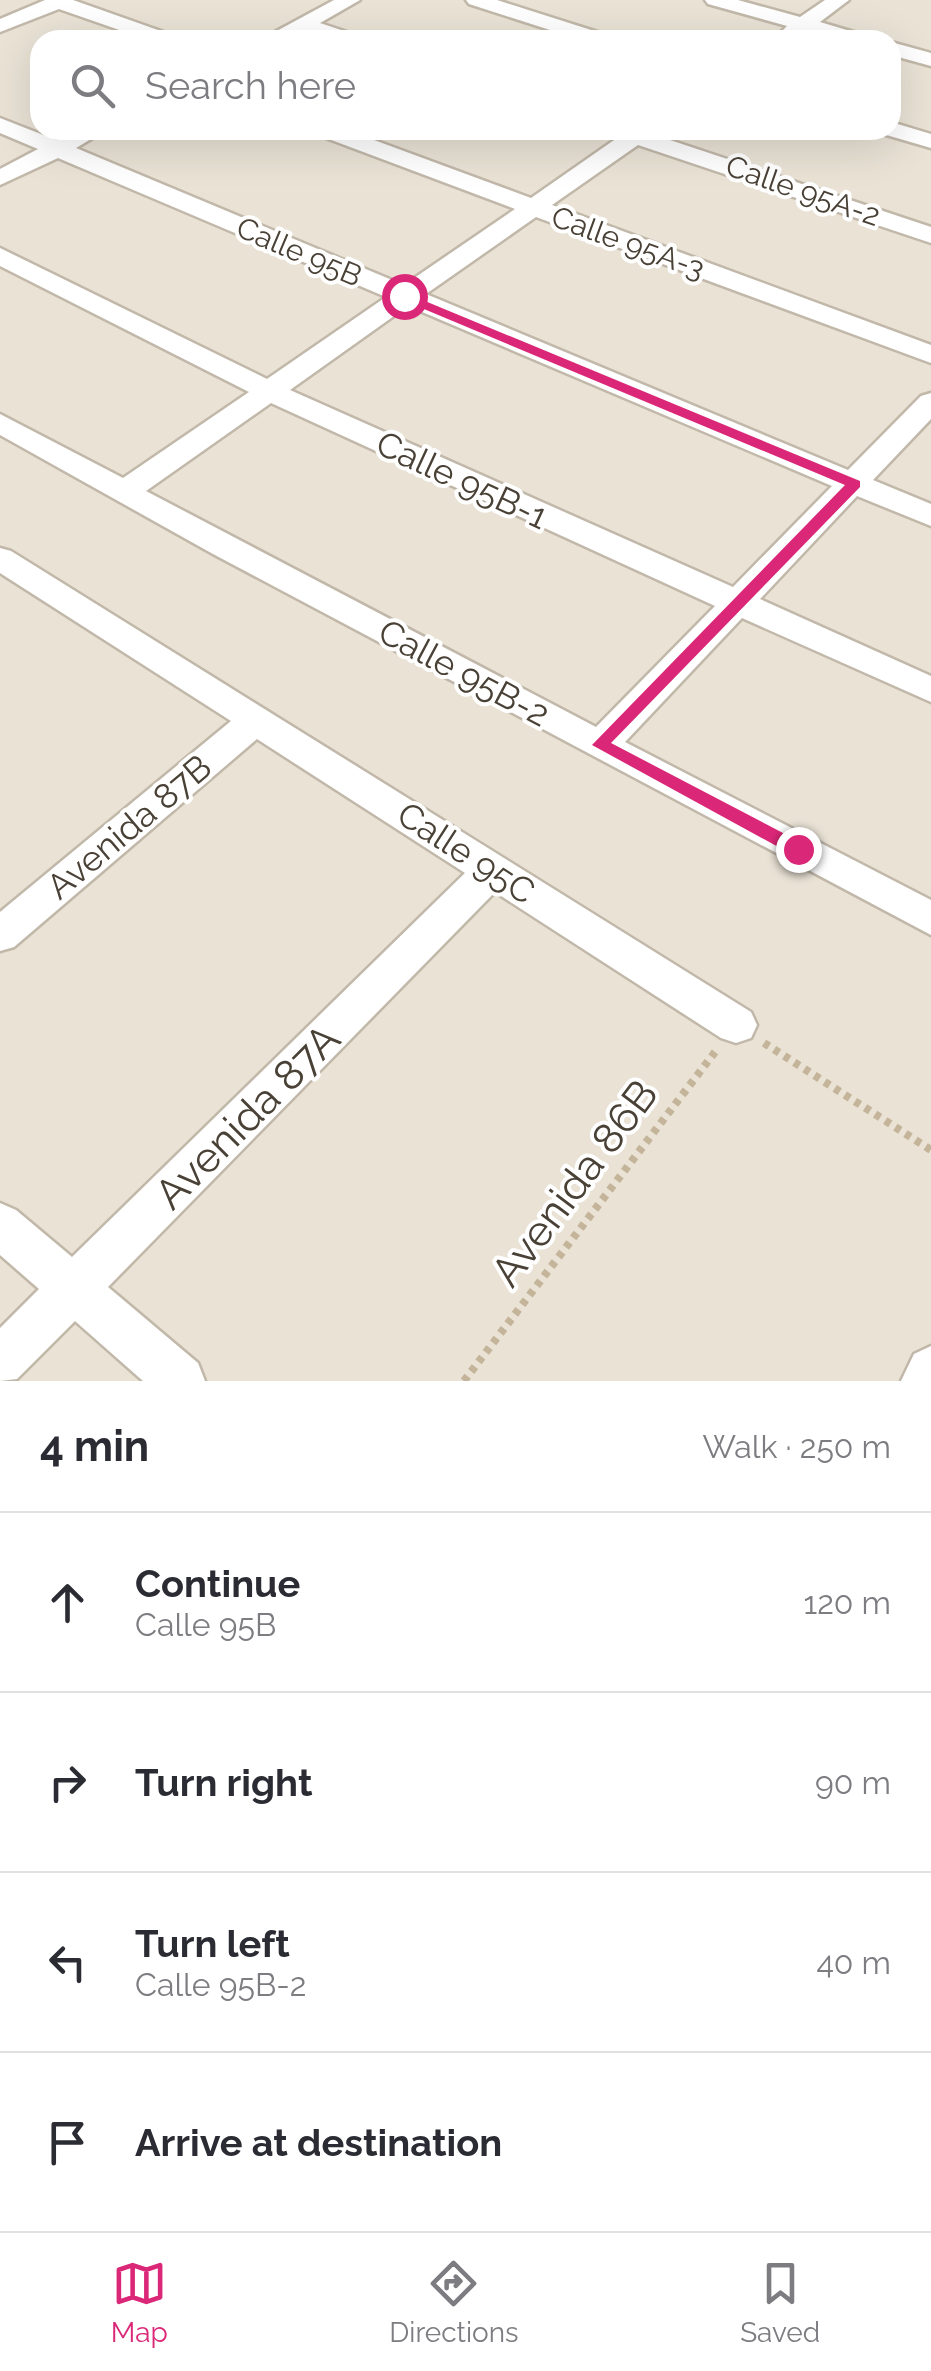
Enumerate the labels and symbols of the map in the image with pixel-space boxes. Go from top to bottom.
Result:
street label: Calle 95A-2 [721,148,885,233]
street label: Calle 95A-3 [547,199,709,286]
street label: Calle 95B [231,210,367,294]
route start [382,274,428,320]
street label: Calle 95B-1 [370,422,554,537]
street label: Calle 95B-2 [372,610,557,735]
street label: Avenida 87B [38,746,219,907]
street label: Calle 95C [390,793,543,912]
route end [776,827,822,873]
street label: Avenida 87A [145,1014,350,1219]
street label: Avenida 86B [481,1071,668,1296]

